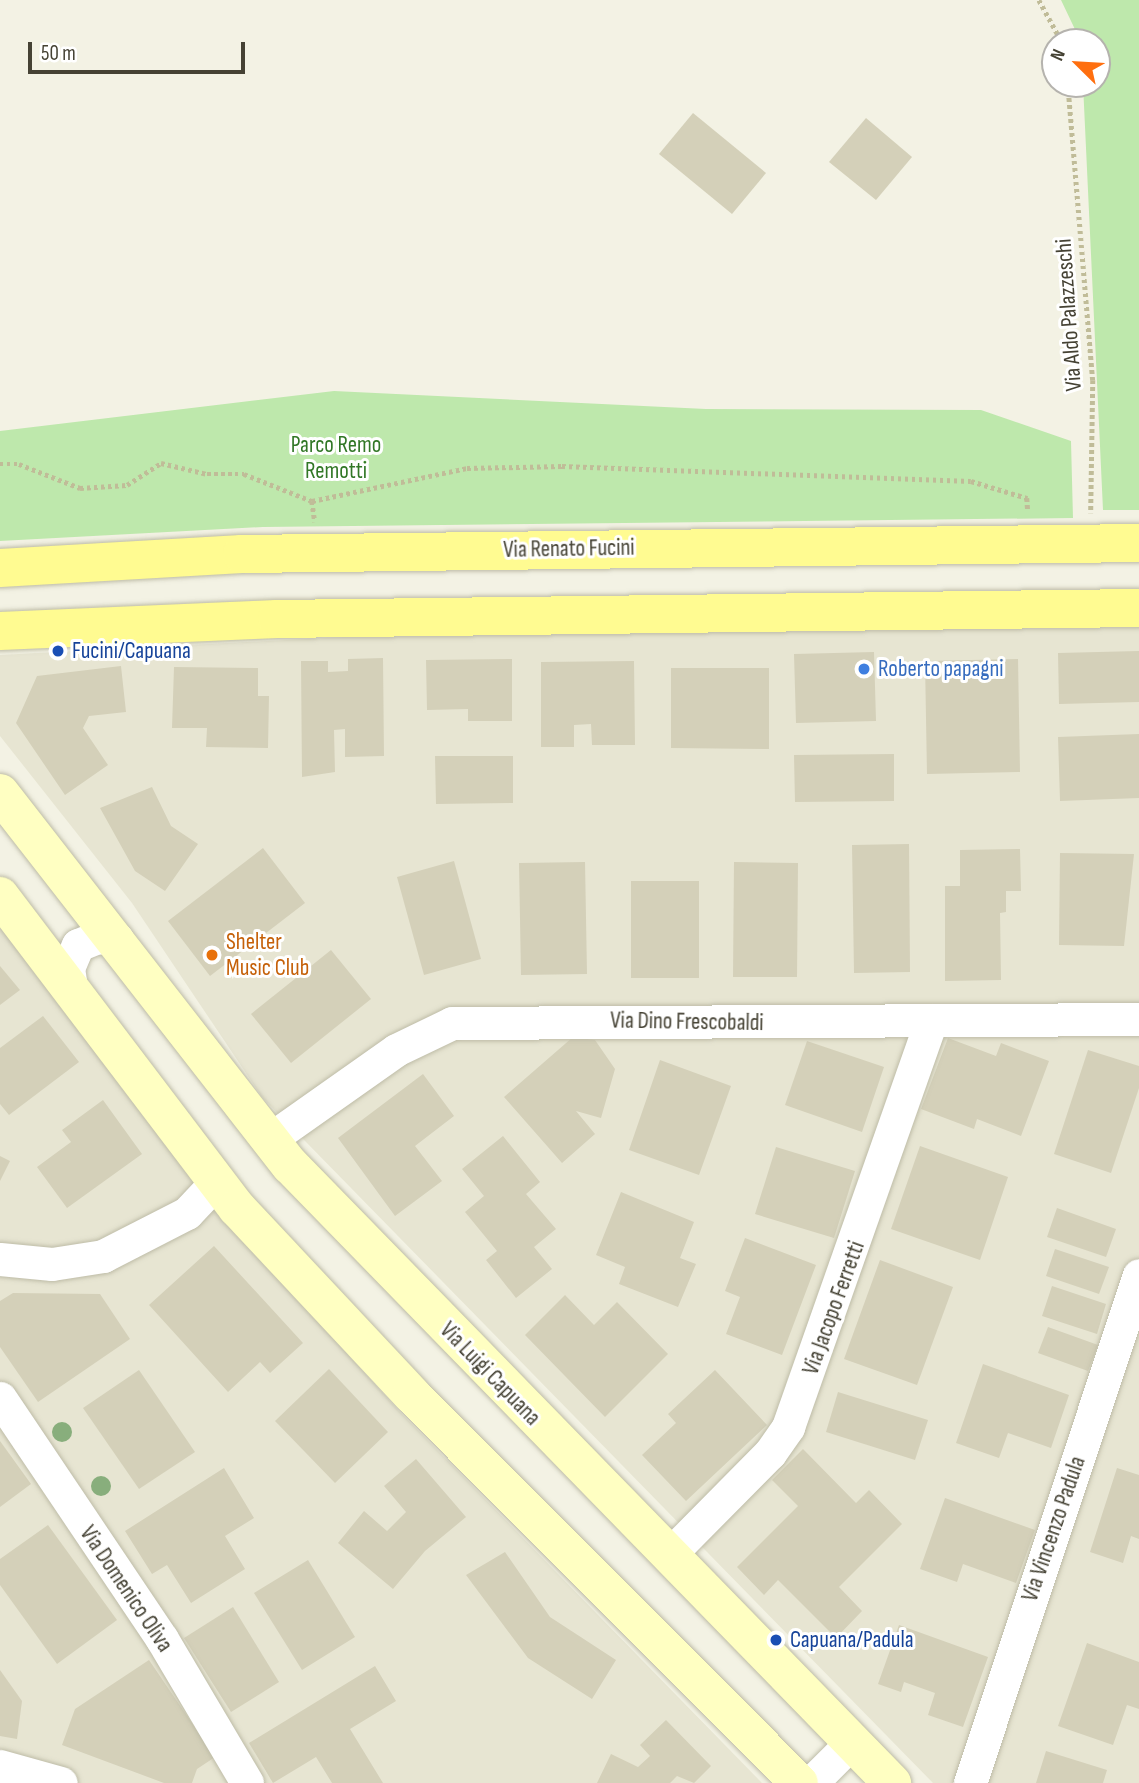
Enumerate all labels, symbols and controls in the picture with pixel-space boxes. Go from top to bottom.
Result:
scale bar [32,28,248,72]
north arrow [1041,28,1111,98]
text: 50 m [41,41,76,66]
text: N [1046,46,1071,64]
street label: Via Aldo Palazzeschi [1050,238,1088,392]
park label: Parco Remo Remotti [291,431,381,485]
street label: Via Renato Fucini [503,534,635,564]
place label: Fucini/Capuana [72,637,191,665]
marker: Fucini/Capuana [50,643,66,659]
place label: Roberto papagni [878,655,1004,683]
marker: Roberto papagni [856,661,872,677]
place label: Shelter Music Club [226,928,309,982]
marker: Shelter Music Club [204,947,220,963]
street label: Via Dino Frescobaldi [610,1007,764,1037]
street label: Via Jacopo Ferretti [797,1237,871,1379]
street label: Via Luigi Capuana [434,1317,546,1431]
street label: Via Vincenzo Padula [1016,1453,1092,1605]
street label: Via Domenico Oliva [74,1521,178,1657]
place label: Capuana/Padula [790,1626,914,1654]
marker: Capuana/Padula [768,1632,784,1648]

